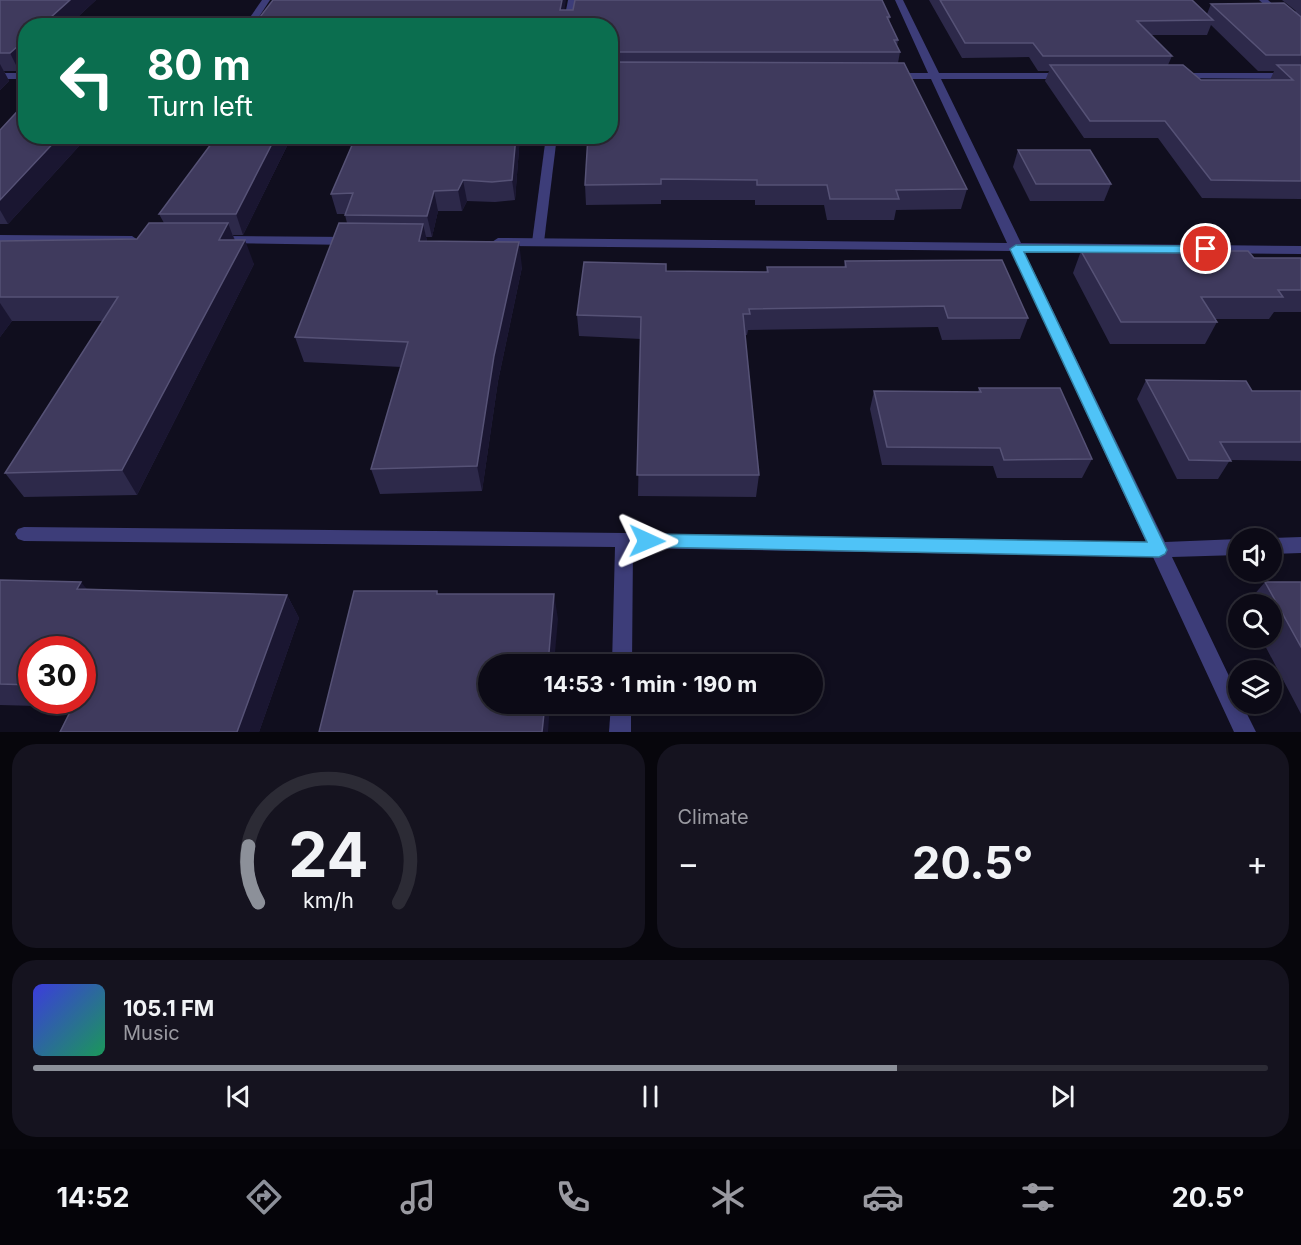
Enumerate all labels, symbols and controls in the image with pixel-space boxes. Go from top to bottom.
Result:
text: 80 m [147,39,251,90]
icon: left [48,42,126,120]
text: Turn left [147,90,253,123]
pin [1180,223,1231,274]
icon: arrive [1189,232,1222,265]
position arrow [615,509,679,573]
map controls [1228,528,1282,714]
button: sound [1228,528,1282,582]
button: search [1228,594,1282,648]
speed limit sign: 30 [18,636,96,714]
button: layers [1228,660,1282,714]
text: 14:53 · 1 min · 190 m [544,671,757,697]
text: Climate [678,805,749,829]
text: 24 [288,817,369,892]
text: 20.5° [912,835,1033,890]
text: − [678,843,699,883]
text: + [1246,843,1268,883]
text: km/h [303,887,354,913]
text: 105.1 FM [123,995,214,1021]
text: Music [123,1021,180,1045]
icon: previous [222,1080,255,1113]
icon: pause [634,1080,667,1113]
icon: next [1046,1080,1079,1113]
icon: directions [243,1176,285,1218]
icon: music [397,1176,439,1218]
icon: phone [552,1176,594,1218]
icon: climate [707,1176,749,1218]
icon: car [862,1176,904,1218]
icon: filters [1017,1176,1059,1218]
text: 14:52 [56,1181,130,1214]
text: 20.5° [1172,1181,1245,1214]

